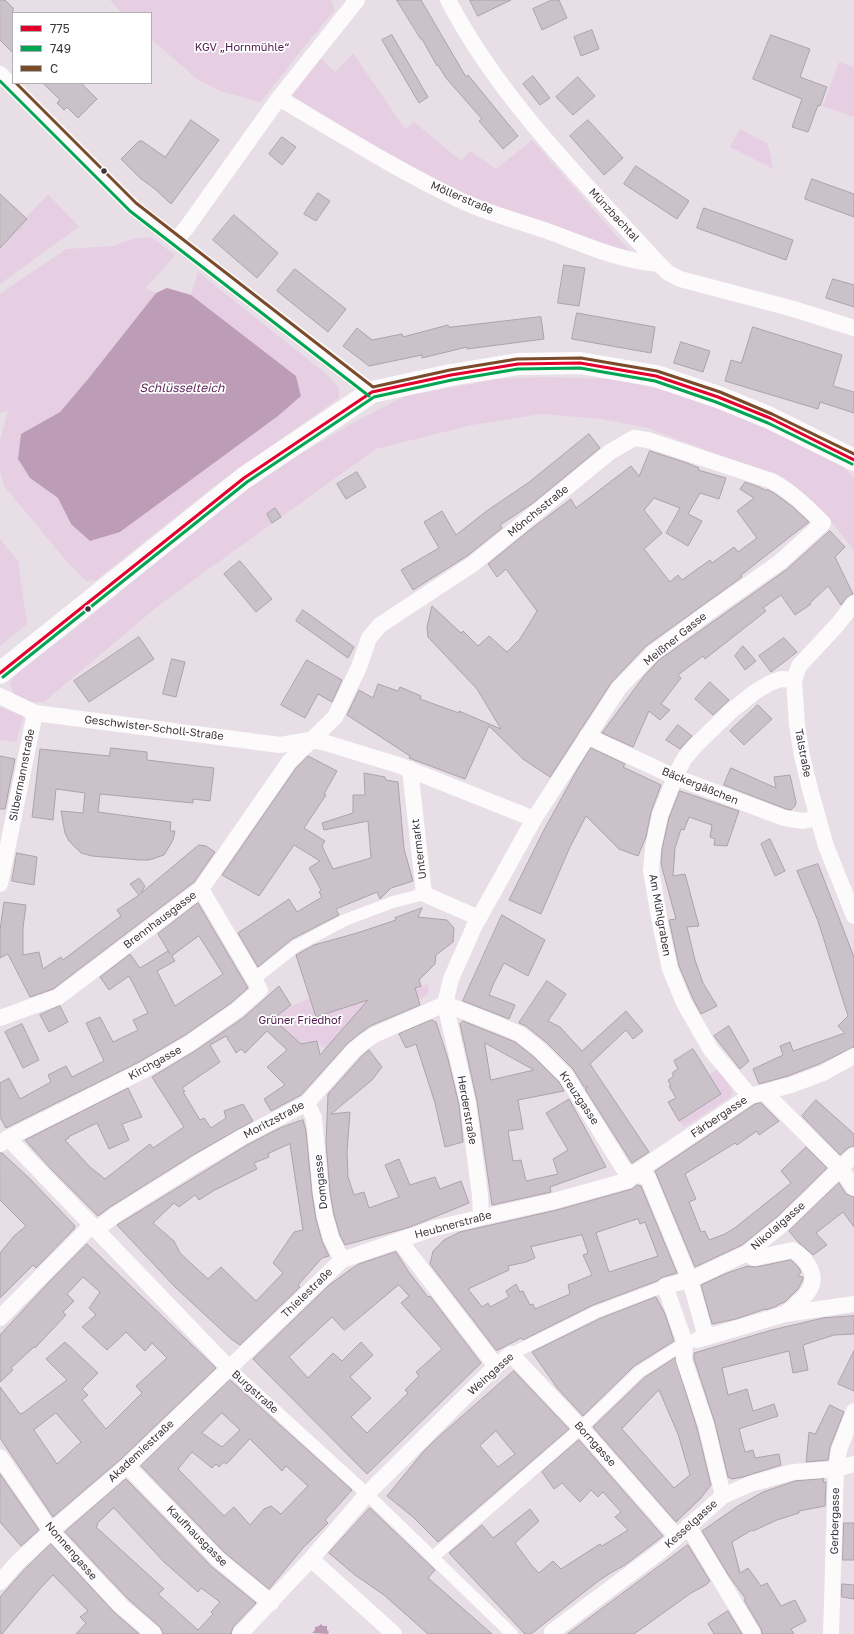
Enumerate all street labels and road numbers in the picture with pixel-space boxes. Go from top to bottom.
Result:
street label: Möllerstraße [429,179,495,217]
street label: Münzbachtal [586,186,642,244]
street label: Mönchsstraße [505,482,571,540]
street label: Meißner Gasse [641,610,709,668]
street label: Geschwister-Scholl-Straße [83,713,225,743]
street label: Silbermannstraße [7,728,37,822]
street label: Talstraße [792,728,814,778]
street label: Bäckergäßchen [660,765,740,807]
street label: Untermarkt [409,818,429,880]
street label: Am Mühlgraben [646,873,674,957]
street label: Brennhausgasse [121,888,199,952]
street label: Kirchgasse [126,1043,184,1083]
street label: Kreuzgasse [556,1069,602,1127]
street label: Herderstraße [454,1075,480,1145]
street label: Färbergasse [688,1093,750,1141]
street label: Moritzstraße [241,1098,307,1142]
street label: Domgasse [312,1154,330,1210]
street label: Nikolaigasse [748,1199,808,1253]
street label: Heubnerstraße [413,1208,493,1242]
street label: Thielestraße [279,1265,335,1321]
street label: Weingasse [465,1350,517,1398]
street label: Burgstraße [229,1368,281,1416]
street label: Akademiestraße [105,1417,177,1485]
street label: Borngasse [571,1419,619,1469]
street label: Gerbergasse [828,1488,842,1554]
street label: Kesselgasse [662,1497,720,1551]
street label: Kaufhausgasse [164,1503,230,1569]
street label: Nonnengasse [42,1519,100,1583]

